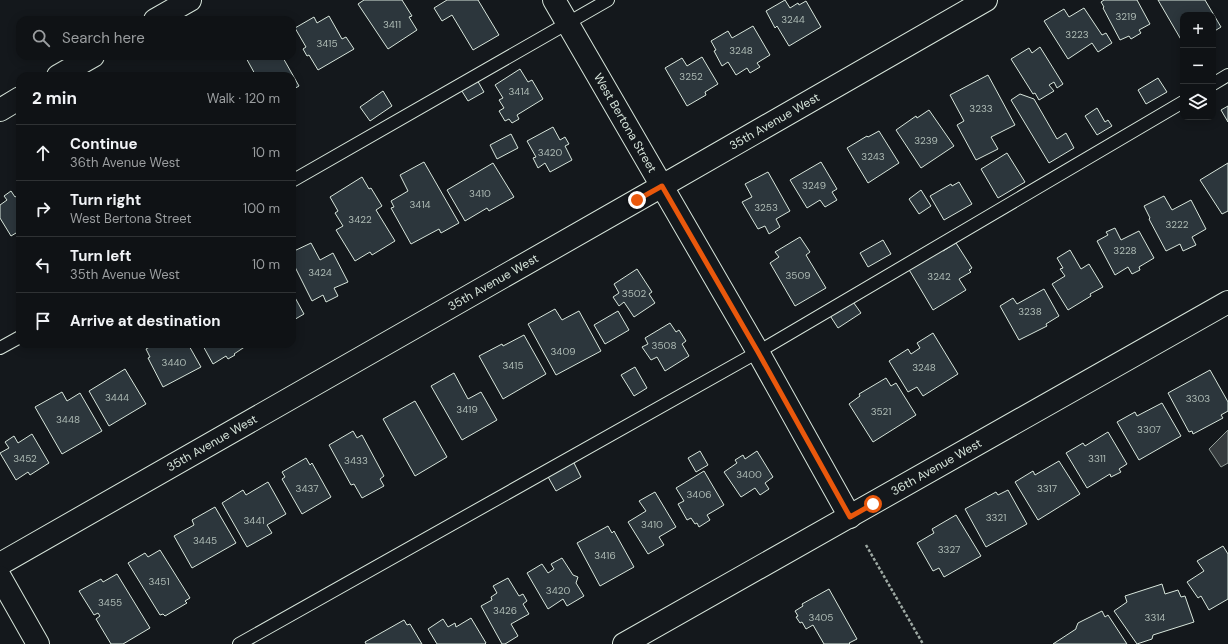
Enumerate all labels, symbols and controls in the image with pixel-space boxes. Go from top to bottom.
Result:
house number: 3219 [1115,10,1137,23]
map controls [1180,12,1216,120]
button: + [1180,12,1216,48]
house number: 3244 [781,13,805,26]
search box [16,16,296,60]
house number: 3411 [383,18,401,31]
icon: search [30,27,52,49]
text: Search here [62,28,145,48]
house number: 3223 [1065,28,1089,41]
house number: 3415 [316,37,338,50]
house number: 3248 [729,44,753,57]
button: − [1180,48,1216,84]
street label: West Bertona Street [590,70,660,176]
house number: 3252 [679,70,703,83]
button: layers [1180,84,1216,120]
house number: 3414 [508,85,530,98]
text: 2 min [32,87,77,109]
street label: 35th Avenue West [726,89,823,154]
text: Walk · 120 m [207,90,280,107]
house number: 3233 [969,102,993,115]
text: Continue [70,134,138,154]
house number: 3239 [914,134,938,147]
icon: ahead [32,142,54,164]
text: 10 m [252,144,280,161]
house number: 3420 [538,146,562,159]
house number: 3243 [861,150,885,163]
text: 36th Avenue West [70,154,180,171]
house number: 3249 [802,179,826,192]
house number: 3410 [469,187,491,200]
text: Turn right [70,190,141,210]
route end [628,191,646,209]
icon: right [32,198,54,220]
house number: 3414 [409,198,431,211]
text: 100 m [243,200,280,217]
house number: 3253 [754,201,778,214]
text: West Bertona Street [70,210,192,227]
house number: 3422 [348,213,372,226]
house number: 3222 [1165,218,1189,231]
house number: 3228 [1113,244,1137,257]
text: Turn left [70,246,131,266]
street label: 35th Avenue West [445,250,542,314]
icon: left [32,254,54,276]
text: 10 m [252,256,280,273]
text: 35th Avenue West [70,266,180,283]
house number: 3424 [308,266,332,279]
house number: 3509 [785,269,811,282]
house number: 3242 [927,270,951,283]
house number: 3502 [622,287,646,300]
house number: 3238 [1018,305,1042,318]
icon: arrive [32,310,54,332]
text: Arrive at destination [70,311,221,331]
house number: 3508 [652,339,676,352]
house number: 3409 [550,345,576,358]
house number: 3440 [162,356,187,369]
house number: 3415 [502,359,524,372]
house number: 3248 [912,361,936,374]
house number: 3444 [105,391,129,404]
house number: 3303 [1186,392,1210,405]
house number: 3419 [456,403,478,416]
house number: 3521 [871,405,891,418]
street label: 35th Avenue West [164,411,260,475]
house number: 3448 [56,413,80,426]
house number: 3307 [1137,423,1161,436]
street label: 36th Avenue West [888,435,985,499]
house number: 3452 [13,452,37,465]
house number: 3311 [1088,452,1106,465]
house number: 3433 [344,454,368,467]
house number: 3400 [736,468,762,481]
house number: 3437 [295,482,319,495]
house number: 3317 [1037,482,1057,495]
house number: 3406 [686,488,712,501]
route start [864,495,882,513]
house number: 3321 [986,511,1006,524]
house number: 3441 [243,514,265,527]
house number: 3410 [641,518,663,531]
house number: 3445 [193,534,217,547]
house number: 3327 [938,543,960,556]
house number: 3416 [594,549,616,562]
house number: 3451 [148,575,170,588]
house number: 3420 [546,584,570,597]
house number: 3455 [98,596,122,609]
house number: 3426 [493,604,517,617]
house number: 3405 [809,611,833,624]
house number: 3314 [1145,611,1165,624]

